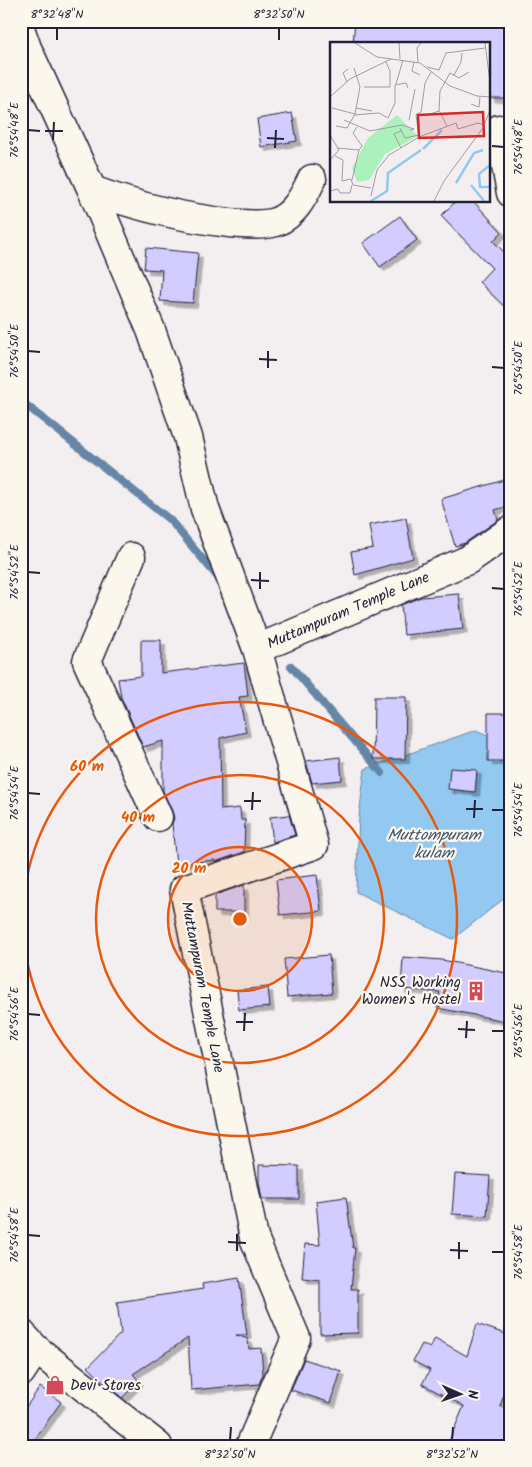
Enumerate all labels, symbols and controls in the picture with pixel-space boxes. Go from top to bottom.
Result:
text: 8°32'48"N [31,5,83,24]
text: 8°32'50"N [253,5,305,24]
inset map [330,42,490,202]
text: 76°54'48"E [5,101,24,158]
text: 76°54'48"E [509,118,528,175]
text: 76°54'50"E [5,323,24,378]
text: 76°54'50"E [509,340,528,395]
text: 76°54'52"E [5,543,24,600]
text: 76°54'52"E [509,560,528,617]
street label: Muttampuram Temple Lane [263,566,434,656]
text: 60 m [70,755,104,779]
text: 76°54'54"E [5,764,24,821]
text: 76°54'54"E [509,781,528,838]
text: 40 m [121,806,155,830]
water label: Muttompuram kulam [387,823,482,866]
text: 20 m [172,857,206,881]
street label: Muttampuram Temple Lane [174,899,230,1075]
centre of rings [231,910,249,928]
place label: NSS Working Women's Hostel [362,971,461,1012]
building icon: NSS Working Women's Hostel [465,980,487,1002]
text: 76°54'56"E [5,985,24,1042]
text: 76°54'56"E [509,1002,528,1059]
text: 76°54'58"E [5,1206,24,1263]
text: 76°54'58"E [509,1223,528,1280]
north arrow [434,1370,484,1420]
shop icon: Devi Stores [44,1374,66,1396]
place label: Devi Stores [70,1374,142,1398]
text: N [461,1390,483,1399]
text: 8°32'50"N [204,1445,256,1464]
text: 8°32'52"N [426,1445,478,1464]

